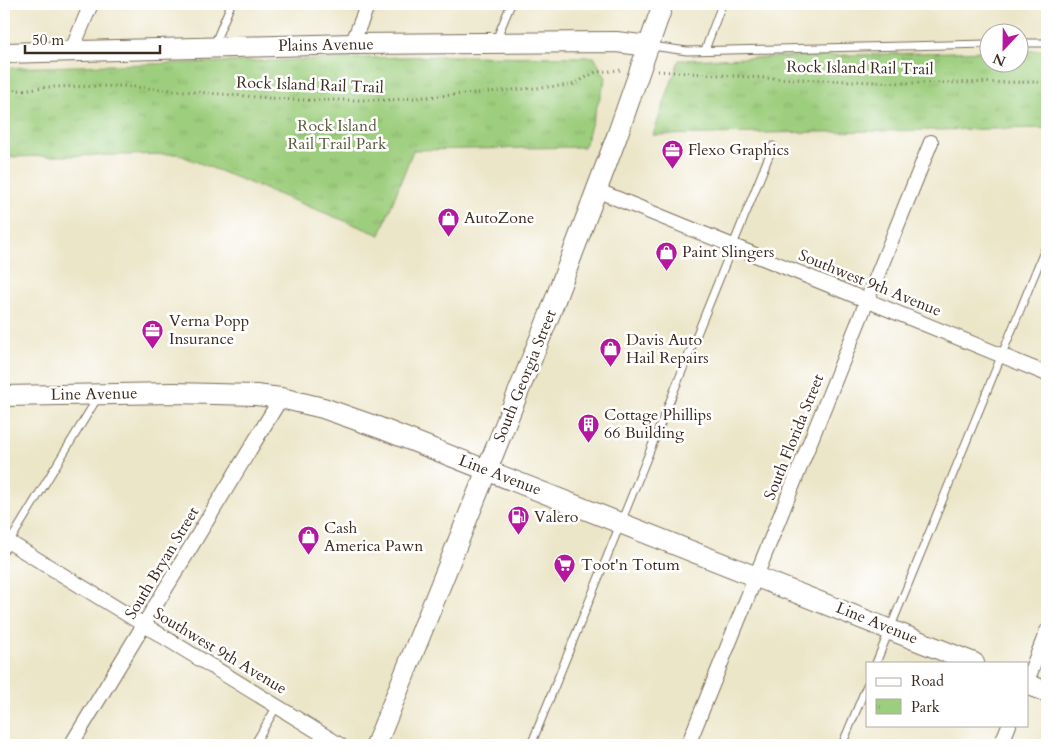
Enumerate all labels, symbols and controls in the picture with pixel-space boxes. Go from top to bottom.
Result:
scale bar [25,22,160,54]
north arrow [978,22,1028,72]
text: 50 m [32,30,64,50]
street label: Plains Avenue [278,33,374,57]
text: N [990,49,1009,71]
street label: Rock Island Rail Trail [786,56,934,80]
street label: Rock Island Rail Trail [236,71,384,99]
park label: Rock Island Rail Trail Park [288,115,387,155]
office icon: Flexo Graphics [660,138,684,169]
place label: Flexo Graphics [688,139,789,161]
shop icon: AutoZone [436,206,460,237]
place label: AutoZone [464,207,534,229]
shop icon: Paint Slingers [654,240,678,271]
place label: Paint Slingers [682,241,774,263]
street label: Southwest 9th Avenue [795,244,945,322]
street label: South Georgia Street [488,306,562,446]
place label: Verna Popp Insurance [169,310,249,350]
office icon: Verna Popp Insurance [141,318,165,349]
place label: Davis Auto Hail Repairs [626,329,709,369]
shop icon: Davis Auto Hail Repairs [598,337,622,368]
street label: South Florida Street [759,371,829,503]
street label: Line Avenue [50,382,138,406]
place label: Cottage Phillips 66 Building [604,404,712,444]
building icon: Cottage Phillips 66 Building [576,412,600,443]
street label: Line Avenue [456,449,544,501]
street label: South Bryan Street [120,503,204,623]
fuel station icon: Valero [506,505,530,536]
place label: Valero [534,506,579,528]
place label: Cash America Pawn [324,517,423,557]
shop icon: Cash America Pawn [296,525,320,556]
supermarket icon: Toot'n Totum [553,553,577,584]
place label: Toot'n Totum [581,554,680,576]
street label: Line Avenue [833,597,921,649]
street label: Southwest 9th Avenue [149,602,291,700]
legend [866,662,1028,726]
text: Road [911,671,944,691]
text: Park [911,697,940,717]

